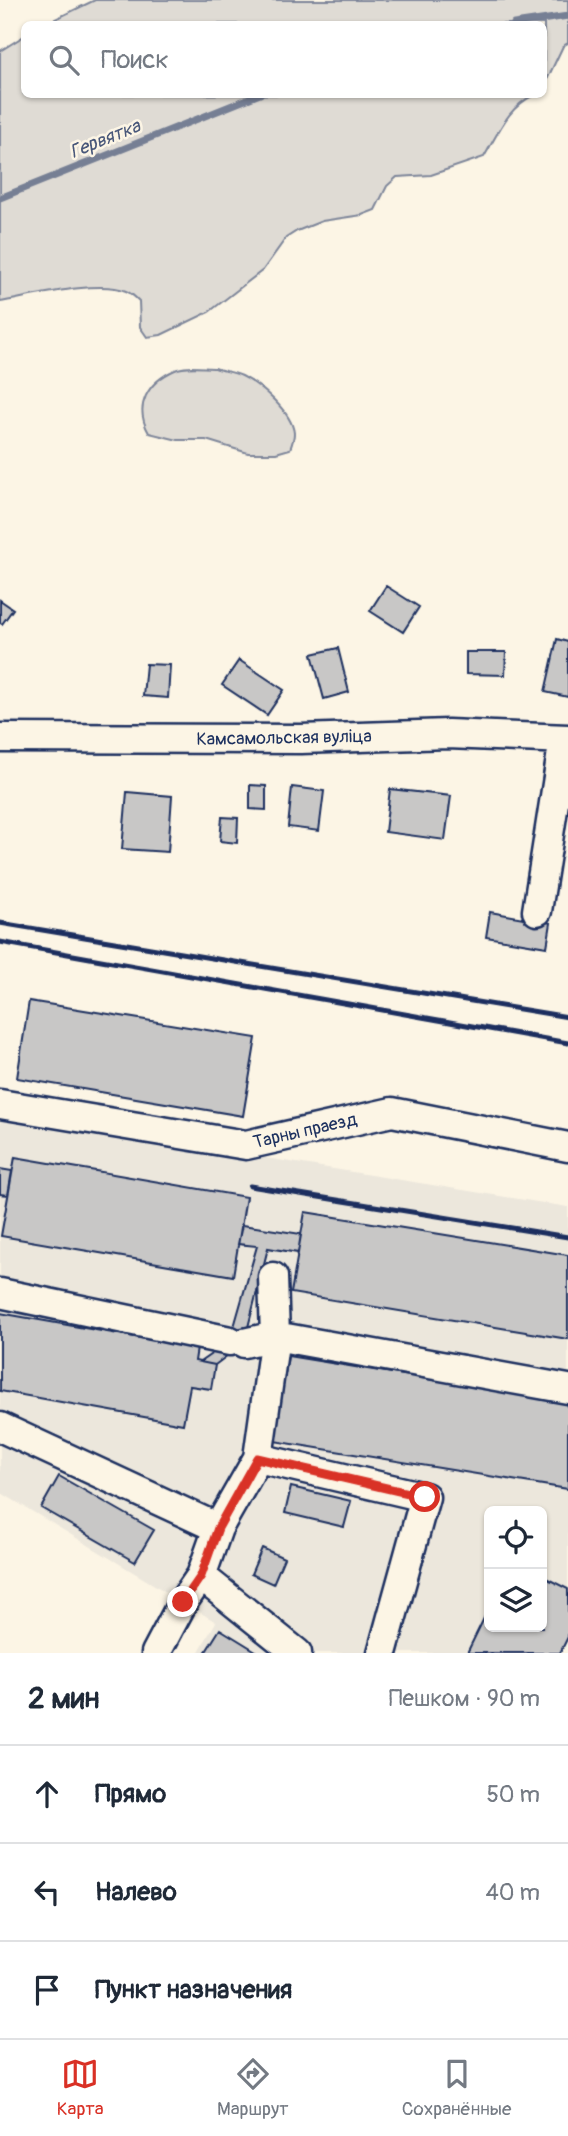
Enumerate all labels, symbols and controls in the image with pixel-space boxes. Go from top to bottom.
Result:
search box [21,21,547,98]
icon: search [45,41,83,79]
text: Поиск [101,44,169,76]
water label: Гервятка [66,114,145,164]
street label: Камсамольская вуліца [196,725,372,751]
street label: Тарны праезд [251,1108,359,1154]
route start [409,1481,440,1512]
map controls [484,1506,547,1632]
button: locate [484,1506,547,1569]
button: layers [484,1569,547,1632]
route end [167,1586,198,1617]
text: 2 мин [28,1680,99,1717]
text: Пешком · 90 m [389,1684,540,1713]
icon: ahead [28,1775,66,1813]
text: Прямо [95,1778,166,1810]
text: 50 m [486,1780,540,1809]
icon: left [28,1873,66,1911]
text: Налево [95,1876,177,1908]
text: 40 m [486,1878,540,1907]
icon: arrive [28,1971,66,2009]
text: Пункт назначения [95,1974,292,2006]
tab: Карта [57,2055,104,2121]
tab: Маршрут [217,2055,289,2121]
tab: Сохранённые [402,2055,511,2121]

